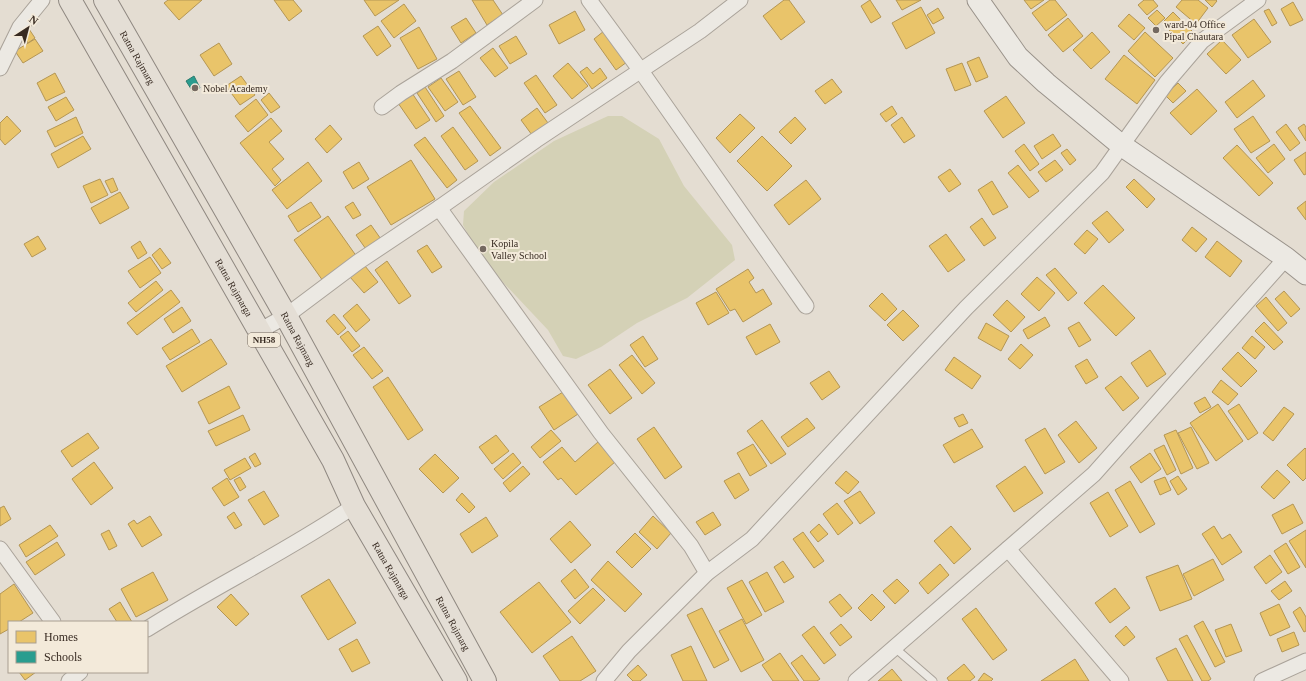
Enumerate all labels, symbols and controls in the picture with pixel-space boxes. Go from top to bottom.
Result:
north arrow [8,8,48,48]
text: N [27,13,41,27]
place label: ward-04 Office Pipal Chautara [1164,19,1226,42]
marker: ward-04 Office Pipal Chautara [1151,25,1161,35]
street label: Ratna Rajmarg [118,29,157,86]
marker: Nobel Academy [190,83,200,93]
place label: Nobel Academy [203,83,268,94]
place label: Kopila Valley School [491,238,547,261]
marker: Kopila Valley School [478,244,488,254]
street label: Ratna Rajmarga [213,257,255,319]
street label: Ratna Rajmarg [279,310,317,368]
road number: NH58 [248,333,280,347]
street label: Ratna Rajmarga [370,540,412,602]
street label: Ratna Rajmarg [434,594,472,652]
legend [8,621,148,673]
text: Homes [44,630,78,644]
text: Schools [44,650,82,664]

